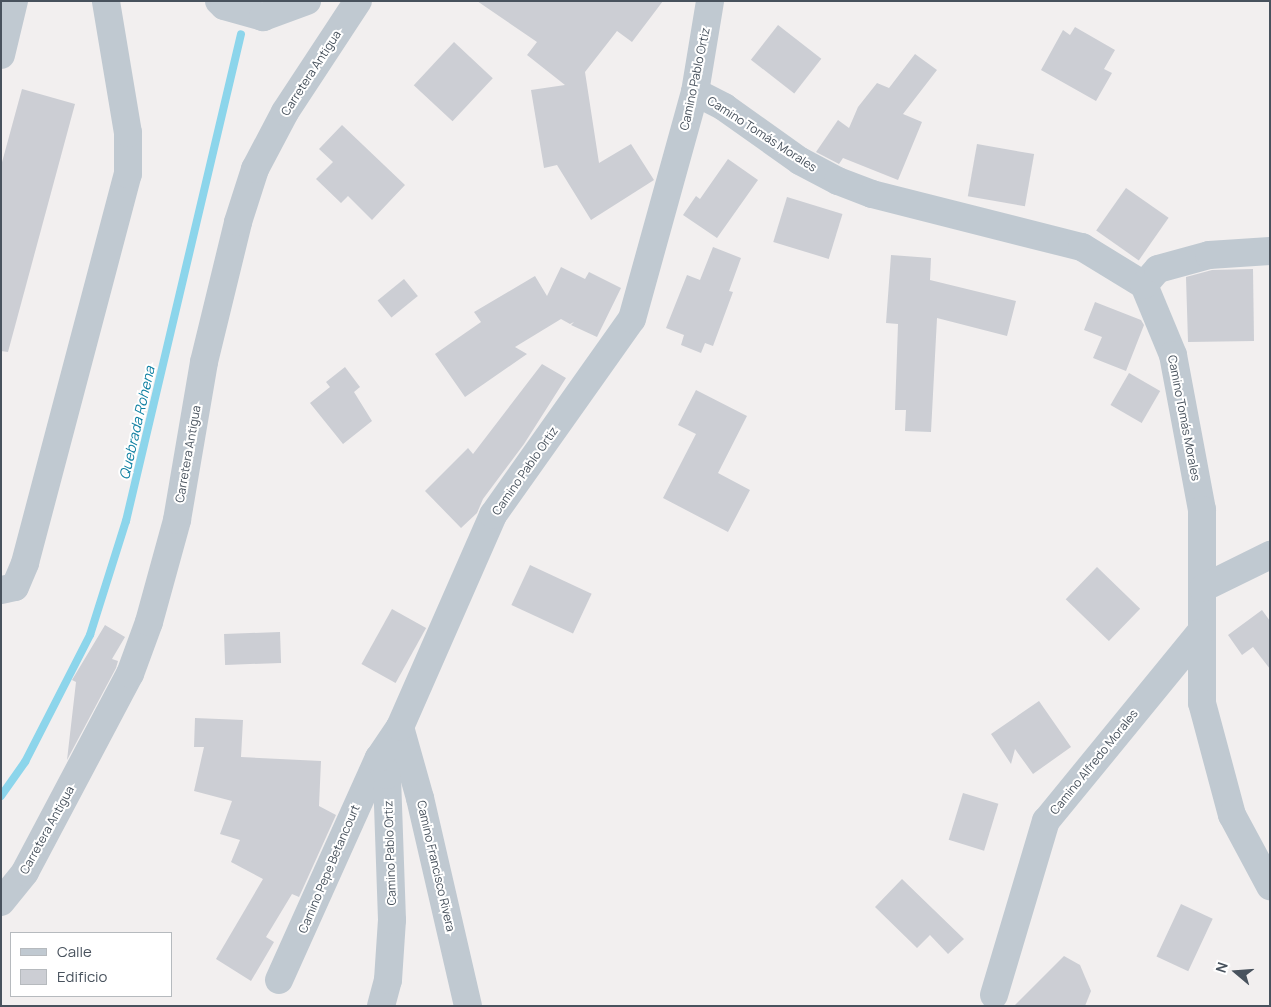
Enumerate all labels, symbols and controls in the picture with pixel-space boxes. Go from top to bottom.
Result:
street label: Camino Pablo Ortiz [677,26,713,132]
street label: Carretera Antigua [278,28,344,118]
street label: Camino Tomás Morales [705,93,819,175]
street label: Camino Tomás Morales [1165,354,1203,482]
water label: Quebrada Rohena [116,365,158,481]
street label: Carretera Antigua [172,404,204,504]
street label: Camino Pablo Ortiz [489,424,561,518]
street label: Camino Alfredo Morales [1047,706,1141,818]
street label: Carretera Antigua [17,783,77,877]
street label: Camino Francisco Rivera [414,799,458,933]
street label: Camino Pablo Ortiz [381,800,399,906]
street label: Camino Pepe Betancourt [295,803,363,935]
legend [10,932,172,997]
text: Calle [57,941,92,962]
north arrow [1211,947,1261,997]
text: N [1211,959,1232,975]
text: Edificio [57,966,107,987]

